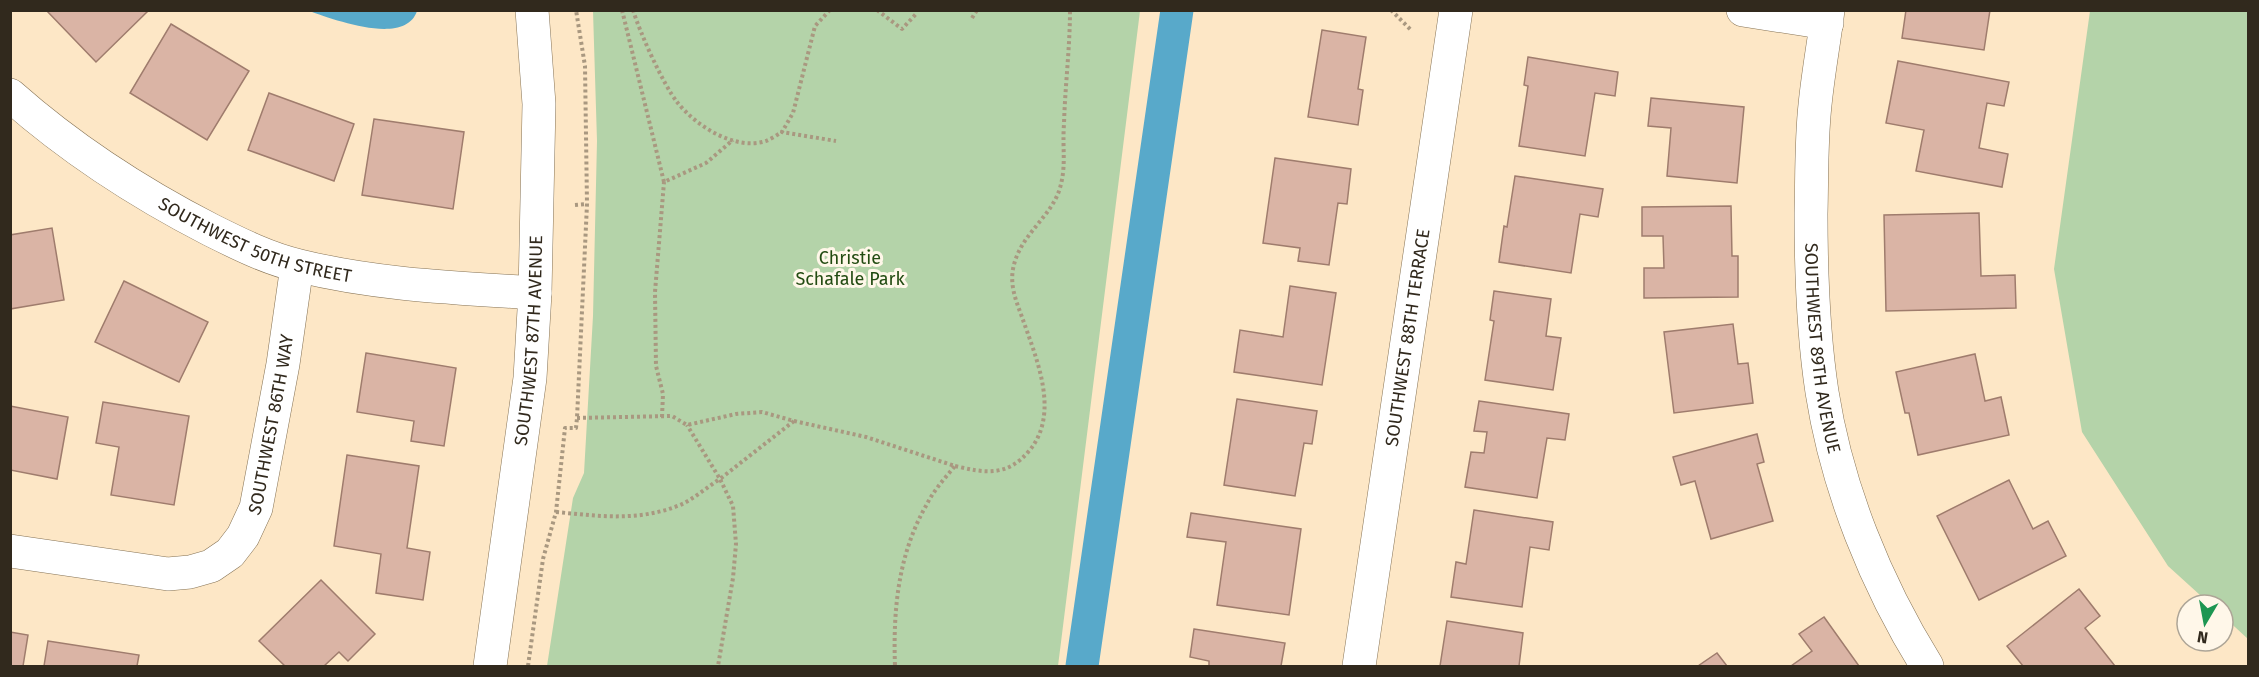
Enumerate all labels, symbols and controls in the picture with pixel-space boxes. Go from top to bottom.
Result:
street label: SOUTHWEST 50TH STREET [155,193,354,287]
street label: SOUTHWEST 88TH TERRACE [1381,227,1435,448]
street label: SOUTHWEST 87TH AVENUE [510,235,547,447]
street label: SOUTHWEST 89TH AVENUE [1800,243,1845,456]
park label: Christie Schafale Park [795,247,905,290]
street label: SOUTHWEST 86TH WAY [243,333,298,518]
north arrow [2175,593,2235,653]
text: N [2196,627,2209,648]

